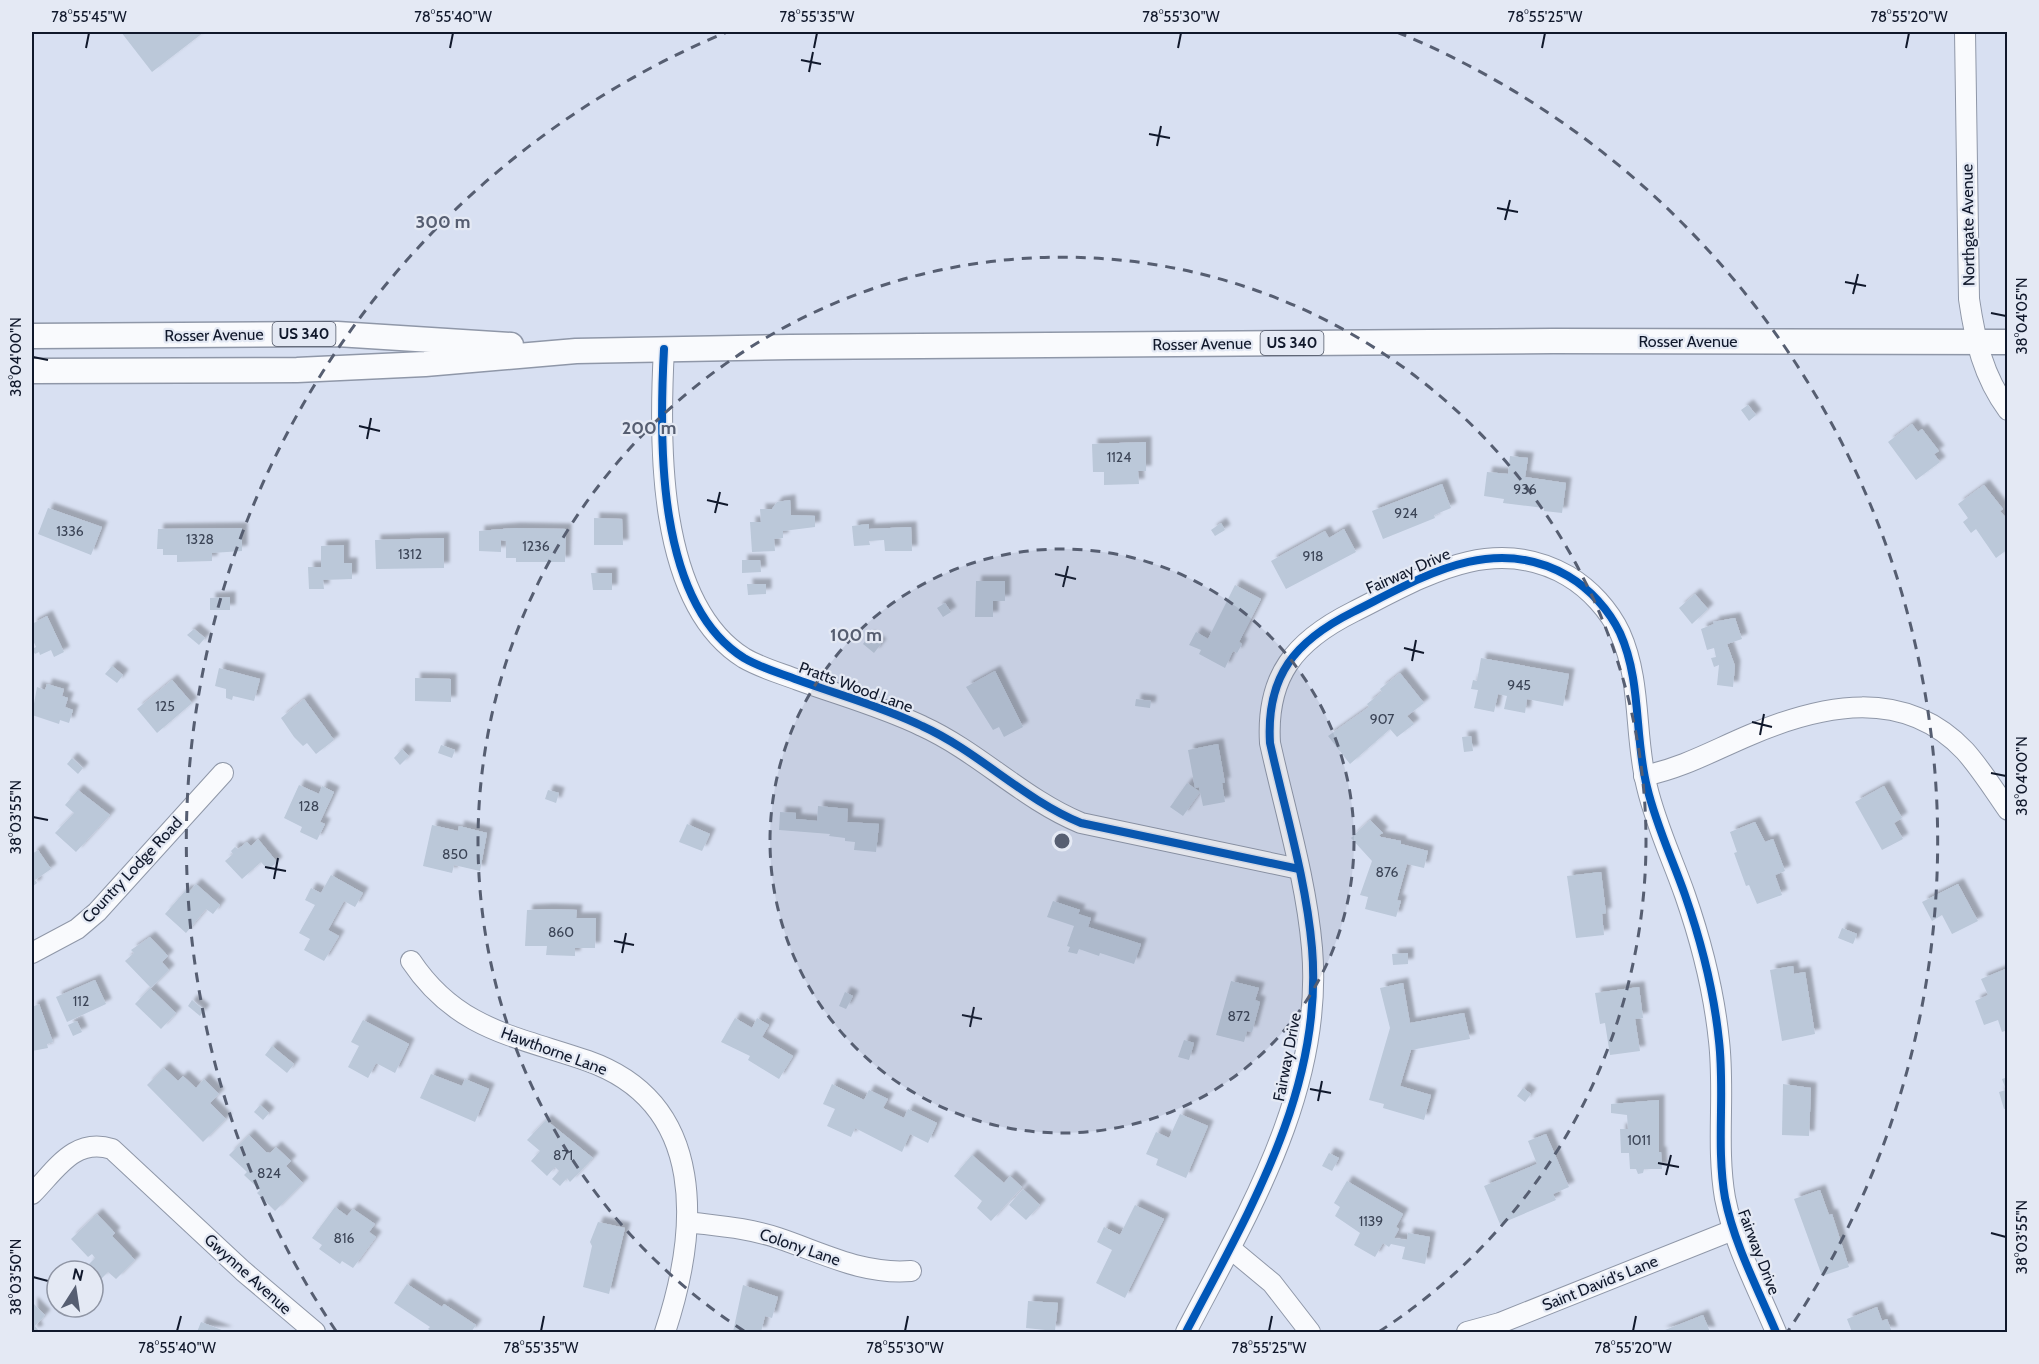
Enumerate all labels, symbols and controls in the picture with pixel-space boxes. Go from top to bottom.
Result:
text: 78°55'45"W [51,8,127,26]
text: 78°55'40"W [414,8,493,26]
text: 78°55'35"W [779,8,855,26]
text: 78°55'30"W [1142,8,1221,26]
text: 78°55'25"W [1508,8,1583,26]
text: 78°55'20"W [1870,8,1948,26]
street label: Northgate Avenue [1957,164,1979,286]
text: 300 m [416,211,470,233]
text: 38°04'05"N [2013,277,2031,355]
text: 38°04'00"N [7,317,25,397]
road number: US 340 [272,322,336,346]
street label: Rosser Avenue [164,325,264,345]
road number: US 340 [1260,331,1324,355]
street label: Rosser Avenue [1639,332,1737,351]
street label: Rosser Avenue [1152,334,1252,354]
text: 200 m [622,417,676,439]
house number: 1124 [1107,448,1131,466]
house number: 936 [1513,480,1537,498]
house number: 924 [1394,504,1418,522]
house number: 1336 [56,522,84,540]
house number: 1328 [186,530,214,548]
house number: 1236 [522,537,550,555]
street label: Fairway Drive [1363,544,1453,598]
house number: 1312 [398,545,422,563]
house number: 918 [1303,547,1324,565]
text: 100 m [830,624,882,646]
street label: Pratts Wood Lane [796,658,916,716]
house number: 945 [1507,676,1531,694]
house number: 125 [155,697,175,715]
house number: 907 [1370,710,1394,728]
text: 38°04'00"N [2013,736,2031,816]
text: 38°03'55"N [7,780,25,854]
house number: 128 [299,797,319,815]
street label: Country Lodge Road [78,813,186,927]
centre of rings [1052,831,1072,851]
house number: 850 [442,845,468,863]
house number: 876 [1375,863,1399,881]
house number: 860 [548,923,574,941]
house number: 112 [73,992,89,1010]
house number: 872 [1228,1007,1250,1025]
street label: Fairway Drive [1269,1011,1305,1103]
street label: Hawthorne Lane [498,1023,610,1079]
house number: 1011 [1627,1131,1651,1149]
house number: 871 [553,1146,573,1164]
house number: 824 [257,1164,281,1182]
text: 38°03'55"N [2013,1200,2031,1274]
street label: Fairway Drive [1734,1207,1784,1297]
house number: 1139 [1359,1212,1383,1230]
street label: Colony Lane [757,1224,843,1270]
house number: 816 [334,1229,355,1247]
street label: Gwynne Avenue [201,1230,295,1318]
text: 38°03'50"N [7,1239,25,1315]
street label: Saint David's Lane [1539,1251,1661,1315]
north arrow [45,1259,105,1319]
text: N [71,1264,86,1285]
text: 78°55'40"W [138,1339,217,1357]
text: 78°55'35"W [503,1339,579,1357]
text: 78°55'30"W [866,1339,945,1357]
text: 78°55'25"W [1232,1339,1307,1357]
text: 78°55'20"W [1594,1339,1672,1357]

